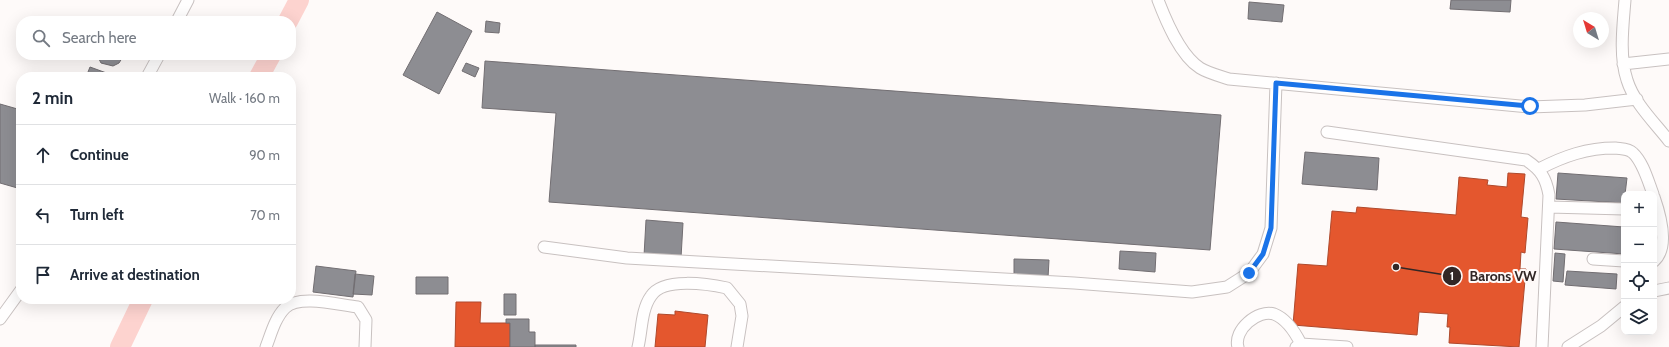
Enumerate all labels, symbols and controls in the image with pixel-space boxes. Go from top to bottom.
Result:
north arrow [1573,12,1609,48]
search box [16,16,296,60]
icon: search [30,27,52,49]
text: Search here [62,29,137,47]
text: 2 min [32,88,73,108]
text: Walk · 160 m [209,90,280,106]
route start [1521,97,1539,115]
icon: ahead [32,144,54,166]
text: Continue [70,146,129,164]
text: 90 m [249,147,280,163]
map controls [1621,191,1657,335]
button: + [1621,191,1657,227]
icon: left [32,204,54,226]
text: Turn left [70,206,124,224]
text: 70 m [250,207,280,223]
button: − [1621,227,1657,263]
callout: Barons VW [1442,263,1545,289]
button: locate [1621,263,1657,299]
icon: arrive [32,264,54,286]
route end [1240,264,1258,282]
text: Arrive at destination [70,266,200,284]
text: Barons VW [1469,267,1537,285]
text: 1 [1450,268,1454,283]
button: layers [1621,299,1657,335]

